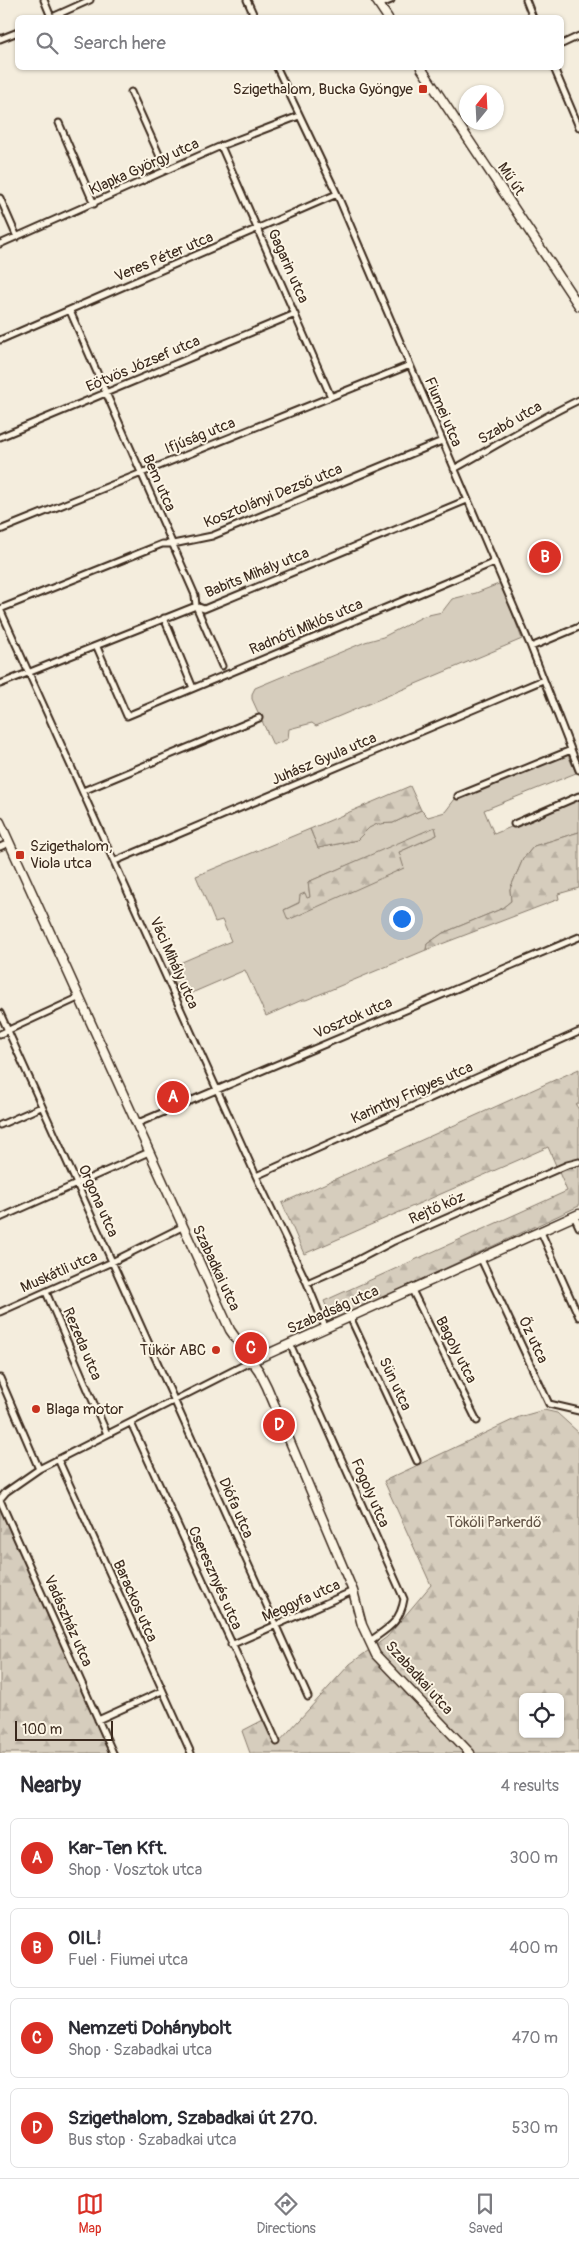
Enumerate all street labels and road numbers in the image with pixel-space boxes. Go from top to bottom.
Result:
street label: Klapka György utca [86,134,202,200]
street label: Mű út [493,159,529,200]
street label: Gagarin utca [263,226,313,306]
street label: Veres Péter utca [112,228,216,286]
street label: Eötvös József utca [83,331,203,397]
street label: Fiumei utca [420,374,466,450]
street label: Szabó utca [475,397,545,449]
street label: Ifjúság utca [162,413,238,459]
street label: Bem utca [138,452,180,515]
street label: Kosztolányi Dezső utca [201,460,345,532]
street label: Babits Mihály utca [202,543,312,602]
street label: Radnóti Miklós utca [246,595,366,659]
street label: Juhász Gyula utca [269,728,379,790]
street label: Váci Mihály utca [145,914,203,1012]
street label: Vosztok utca [311,993,395,1043]
street label: Karinthy Frigyes utca [348,1058,476,1128]
street label: Orgona utca [74,1162,122,1240]
street label: Rejtő köz [406,1187,468,1229]
street label: Szabadkai utca [188,1222,244,1314]
street label: Muskátli utca [18,1247,100,1297]
street label: Szabadság utca [284,1281,382,1339]
street label: Rezeda utca [58,1305,106,1383]
street label: Bagoly utca [431,1313,481,1387]
street label: Őz utca [514,1314,552,1366]
street label: Sün utca [374,1354,416,1414]
street label: Fogoly utca [346,1456,394,1530]
street label: Diófa utca [214,1475,258,1541]
street label: Cseresznyés utca [184,1523,246,1633]
street label: Barackos utca [108,1557,162,1645]
street label: Vadászház utca [39,1572,97,1670]
street label: Meggyfa utca [259,1575,343,1627]
street label: Szabadkai utca [381,1637,457,1719]

